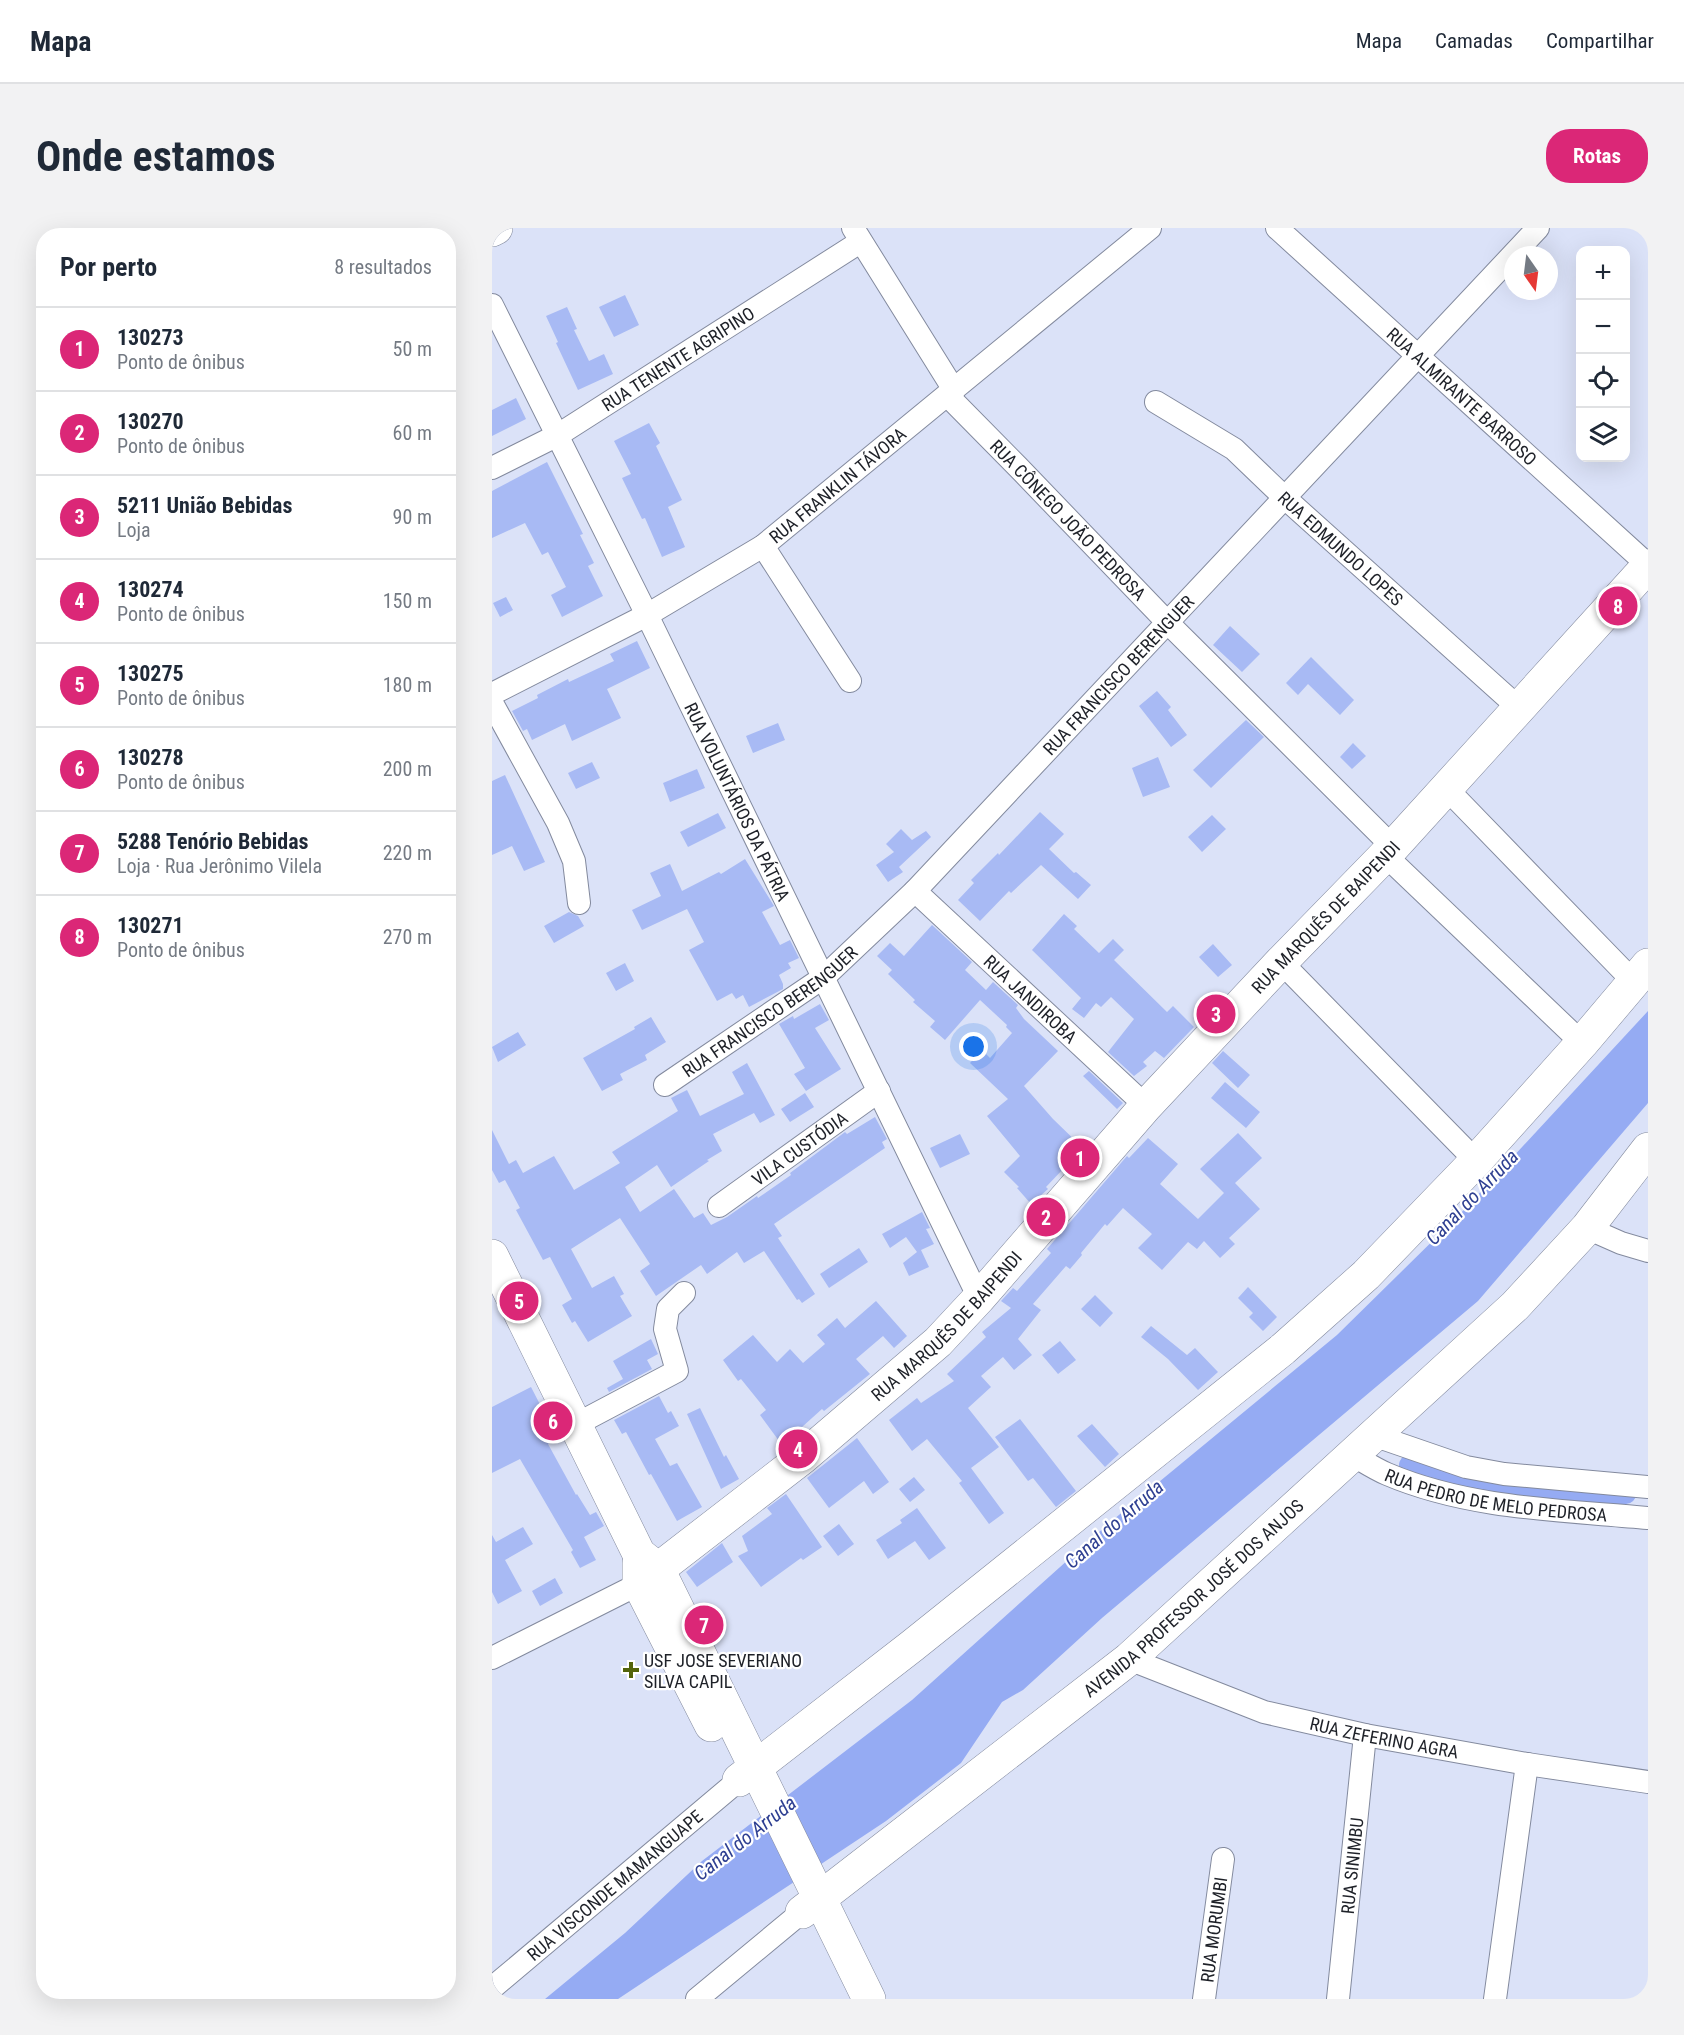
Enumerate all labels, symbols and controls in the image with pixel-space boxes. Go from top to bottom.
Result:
text: Mapa [30,25,91,58]
text: Mapa [1356,29,1402,53]
text: Camadas [1435,29,1513,53]
text: Compartilhar [1546,29,1654,53]
button: Rotas [1546,129,1648,183]
text: Onde estamos [36,132,276,181]
north arrow [1504,246,1558,300]
map controls [1576,246,1630,462]
button: + [1576,246,1630,300]
text: Por perto [60,252,157,282]
text: 8 resultados [334,255,432,279]
button: − [1576,300,1630,354]
street label: RUA TENENTE AGRIPINO [598,302,758,415]
street label: RUA ALMIRANTE BARROSO [1383,323,1541,469]
text: 130273 [117,325,184,350]
text: 1 [74,337,85,361]
text: 50 m [393,337,432,361]
text: Ponto de ônibus [117,350,245,374]
button: locate [1576,354,1630,408]
button: layers [1576,408,1630,462]
text: 130270 [117,409,184,434]
text: 2 [74,421,85,445]
text: 60 m [393,421,432,445]
street label: RUA FRANKLIN TÁVORA [765,422,910,547]
text: Ponto de ônibus [117,434,245,458]
street label: RUA CÔNEGO JOÃO PEDROSA [986,435,1151,605]
street label: RUA EDMUNDO LOPES [1274,487,1408,610]
text: 5211 União Bebidas [117,493,292,518]
text: 3 [74,505,85,529]
text: 90 m [393,505,432,529]
text: Loja [117,518,151,542]
text: 130274 [117,577,184,602]
pin: 8 [1598,584,1638,628]
text: 4 [74,589,85,613]
text: 150 m [383,589,432,613]
street label: RUA FRANCISCO BERENGUER [1038,591,1198,759]
text: Ponto de ônibus [117,602,245,626]
text: 130275 [117,661,184,686]
text: 5 [74,673,85,697]
text: 180 m [383,673,432,697]
text: Ponto de ônibus [117,686,245,710]
street label: RUA VOLUNTÁRIOS DA PÁTRIA [681,699,795,905]
text: 130278 [117,745,184,770]
text: 6 [74,757,85,781]
text: 200 m [383,757,432,781]
text: Ponto de ônibus [117,770,245,794]
text: 5288 Tenório Bebidas [117,829,309,854]
street label: RUA MARQUÊS DE BAIPENDI [1247,836,1404,997]
text: 7 [74,841,85,865]
text: 220 m [383,841,432,865]
text: Loja · Rua Jerônimo Vilela [117,854,322,878]
text: 130271 [117,913,184,938]
text: 8 [74,925,85,949]
text: 270 m [383,925,432,949]
text: Ponto de ônibus [117,938,245,962]
street label: RUA FRANCISCO BERENGUER [678,941,861,1081]
street label: RUA JANDIROBA [980,950,1082,1047]
pin: 3 [1196,992,1236,1036]
your location [959,1032,988,1061]
street label: VILA CUSTÓDIA [747,1106,852,1190]
pin: 1 [1060,1136,1100,1180]
water label: Canal do Arruda [1421,1144,1523,1250]
pin: 2 [1026,1194,1066,1240]
street label: RUA MARQUÊS DE BAIPENDI [867,1246,1026,1405]
pin: 5 [500,1278,538,1324]
pin: 6 [534,1398,572,1444]
pin: 4 [778,1426,818,1472]
street label: RUA PEDRO DE MELO PEDROSA [1382,1464,1609,1525]
water label: Canal do Arruda [1060,1475,1168,1573]
street label: AVENIDA PROFESSOR JOSÉ DOS ANJOS [1079,1495,1307,1701]
pin: 7 [684,1602,724,1648]
place label: USF JOSE SEVERIANO SILVA CAPIL [644,1650,802,1692]
marker: USF JOSE SEVERIANO SILVA CAPIL [622,1661,640,1679]
street label: RUA ZEFERINO AGRA [1308,1712,1461,1762]
water label: Canal do Arruda [689,1791,801,1885]
street label: RUA VISCONDE MAMANGUAPE [522,1805,706,1965]
street label: RUA SINIMBU [1336,1816,1367,1915]
street label: RUA MORUMBI [1196,1876,1231,1984]

